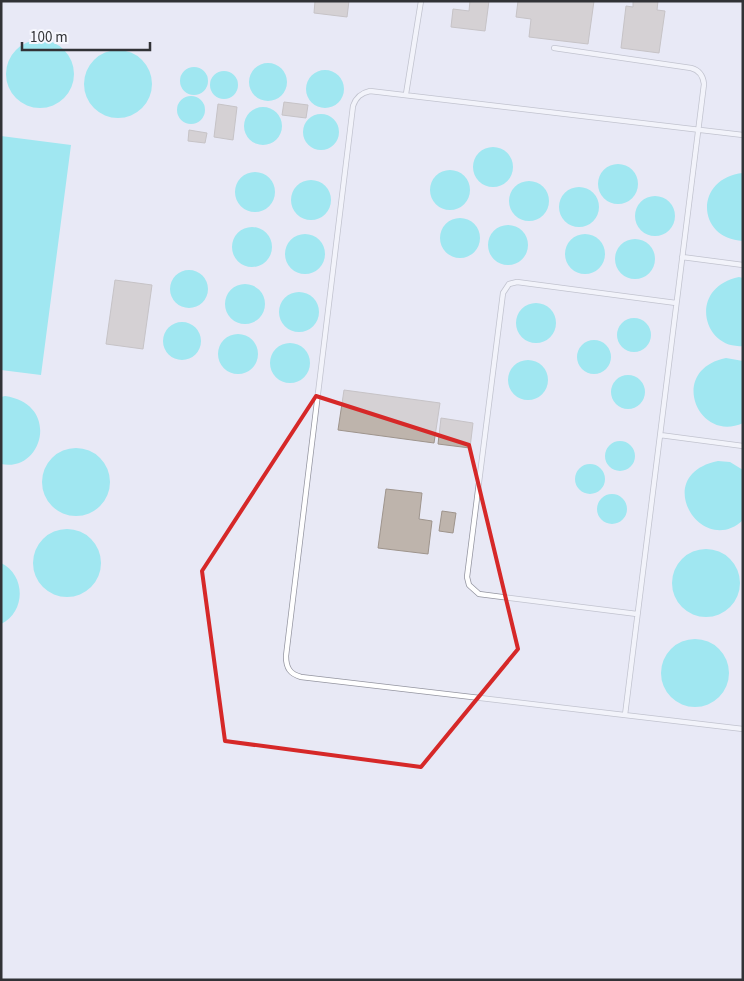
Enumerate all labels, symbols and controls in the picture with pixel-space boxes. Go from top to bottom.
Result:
scale bar [22,20,150,52]
text: 100 m [30,27,68,48]

